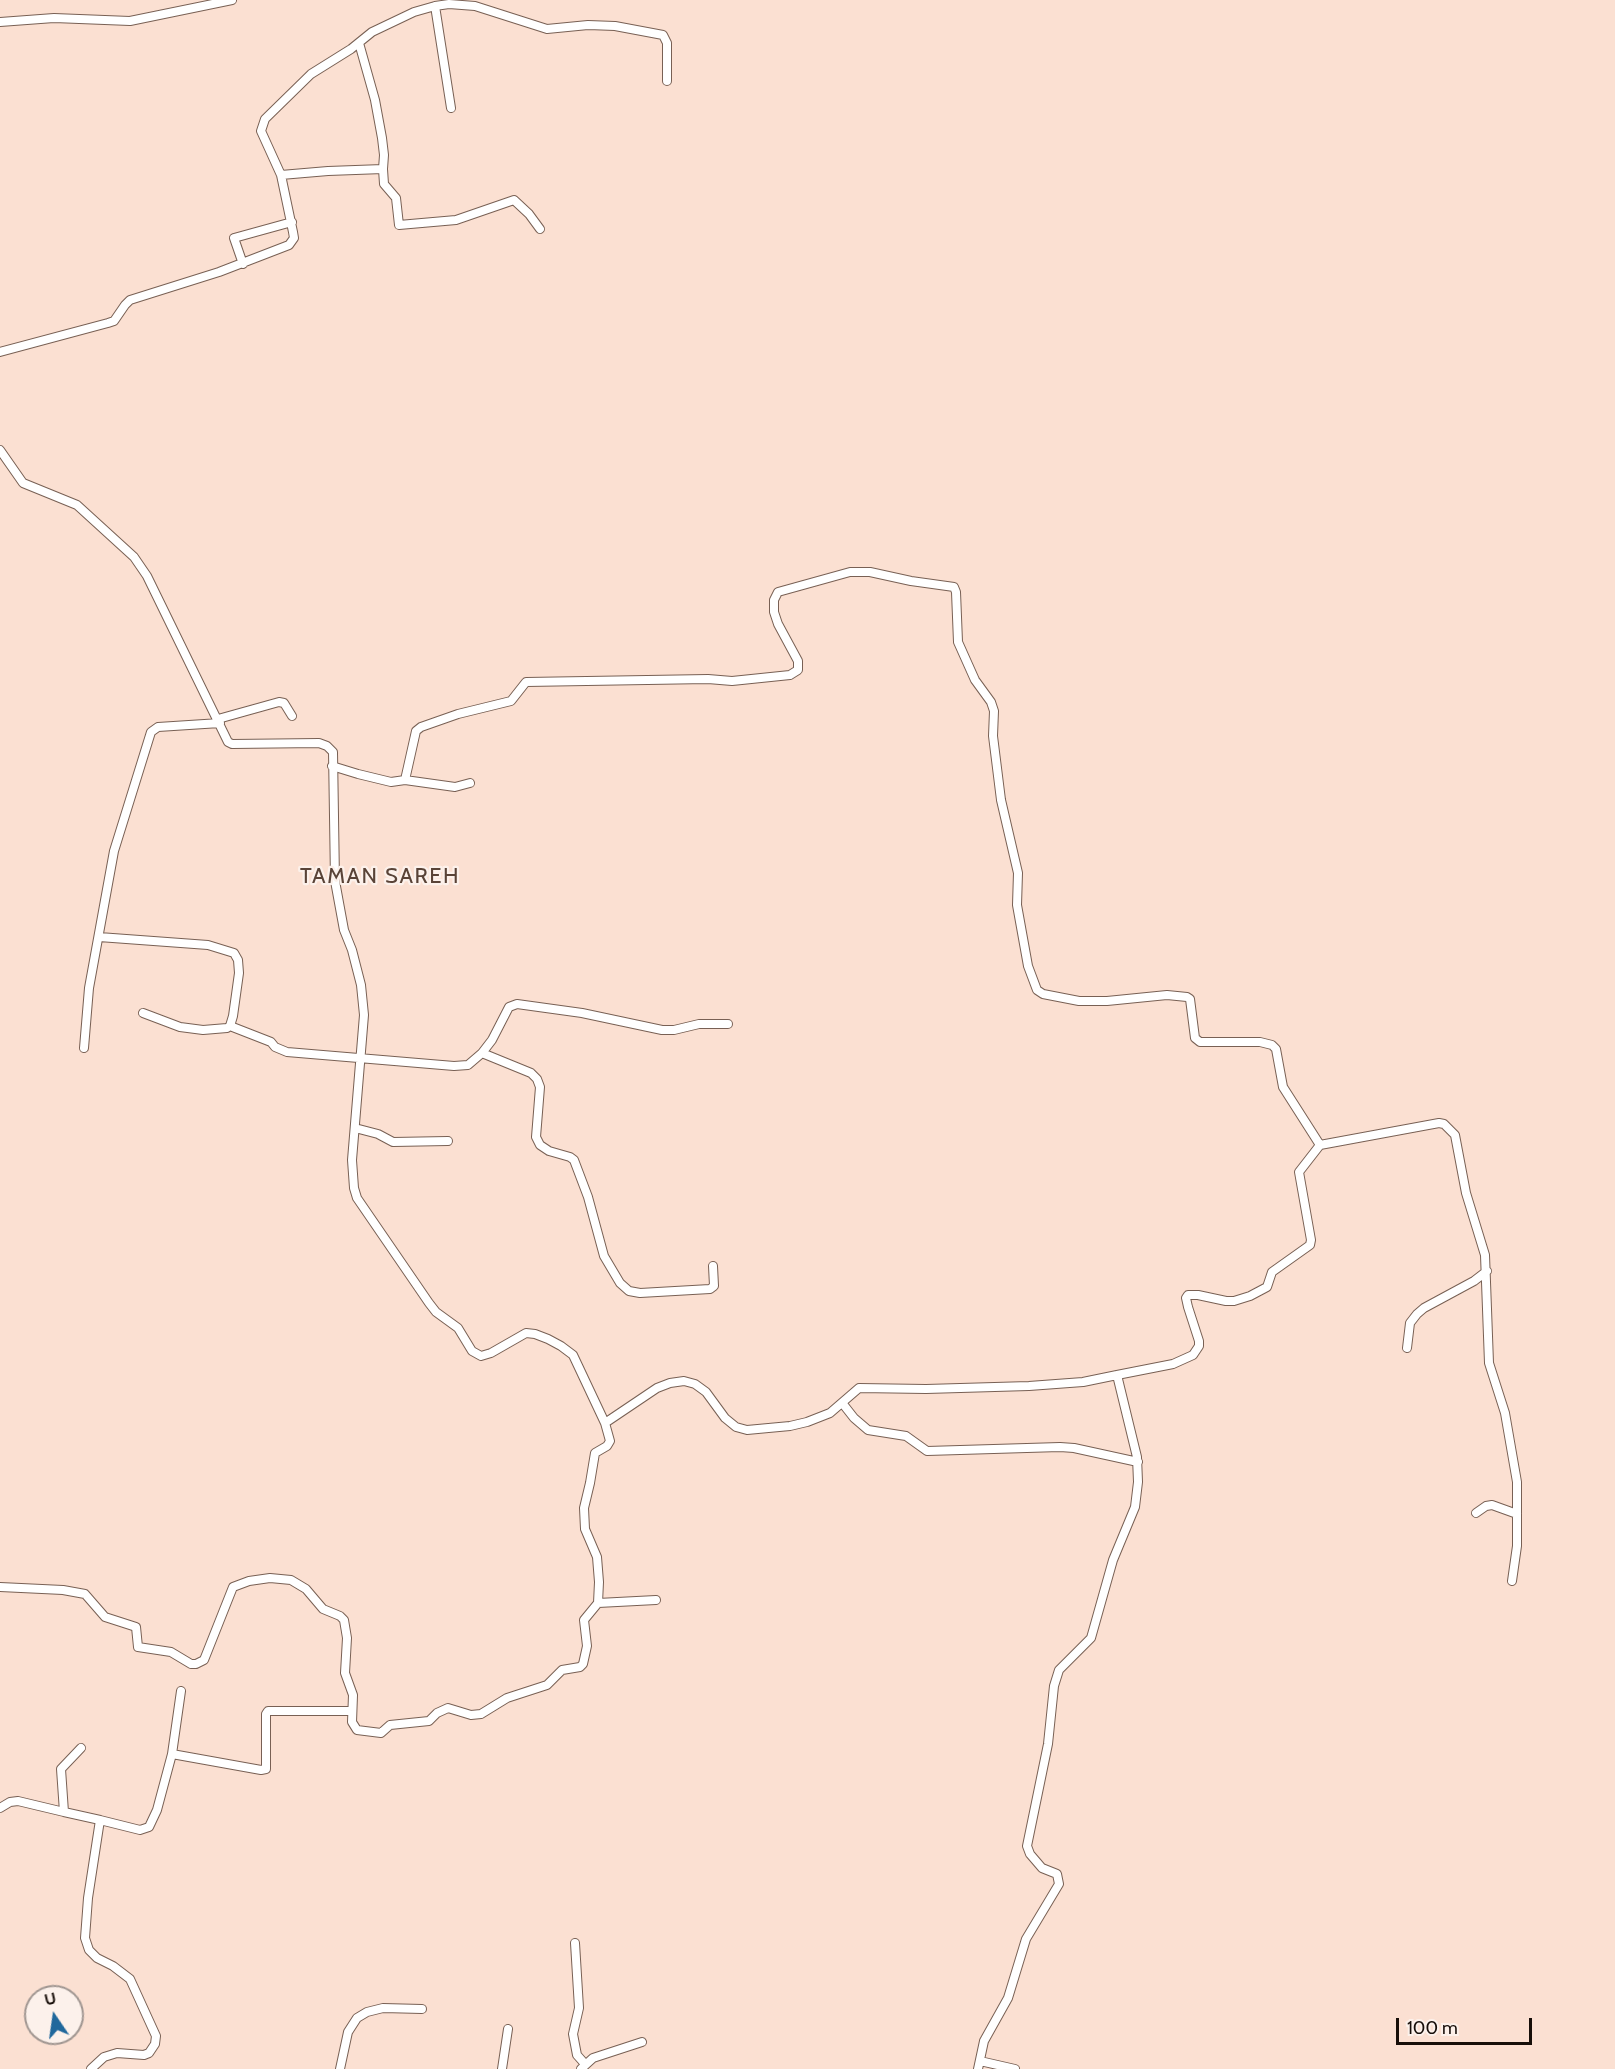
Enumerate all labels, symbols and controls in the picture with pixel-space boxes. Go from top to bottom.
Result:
district label: TAMAN SAREH [300,864,460,890]
north arrow [24,1985,84,2045]
text: U [43,1988,58,2009]
scale bar [1399,2006,1536,2044]
text: 100 m [1407,2017,1458,2039]

